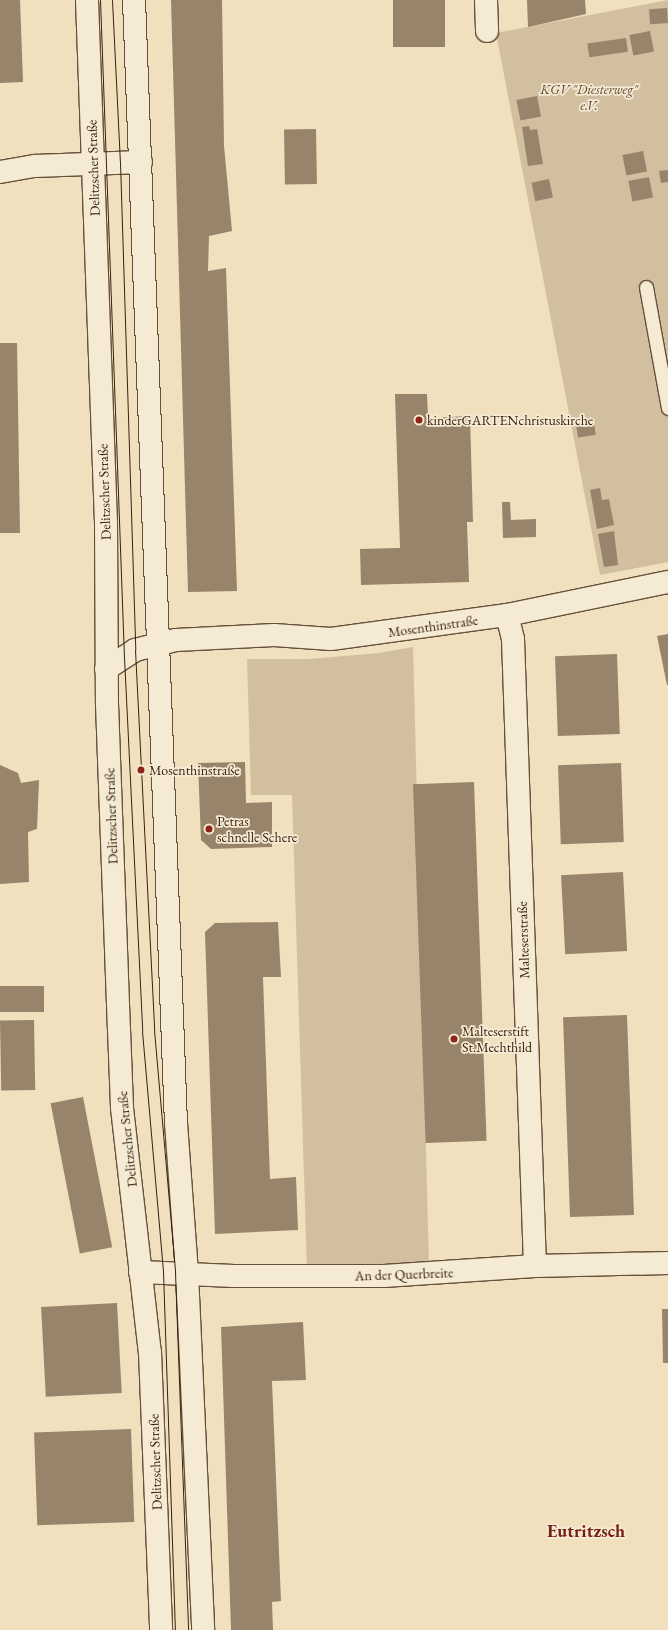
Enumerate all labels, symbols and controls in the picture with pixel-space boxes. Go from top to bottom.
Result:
park label: KGV "Diesterweg" e.V. [540,81,638,114]
street label: Delitzscher Straße [83,119,103,217]
place label: kinderGARTENchristuskirche [427,412,593,428]
marker: kinderGARTENchristuskirche [414,415,424,425]
street label: Delitzscher Straße [94,443,114,541]
street label: Mosenthinstraße [387,611,479,641]
place label: Mosenthinstraße [149,762,240,778]
marker: Mosenthinstraße [136,765,146,775]
street label: Delitzscher Straße [101,767,121,865]
place label: Petras schnelle Schere [217,813,297,846]
marker: Petras schnelle Schere [204,824,214,834]
street label: Malteserstraße [513,901,533,979]
place label: Malteserstift St.Mechthild [462,1023,532,1056]
marker: Malteserstift St.Mechthild [449,1034,459,1044]
street label: Delitzscher Straße [114,1090,140,1188]
street label: An der Querbreite [354,1264,454,1284]
street label: Delitzscher Straße [145,1413,165,1511]
district label: Eutritzsch [547,1520,625,1542]

